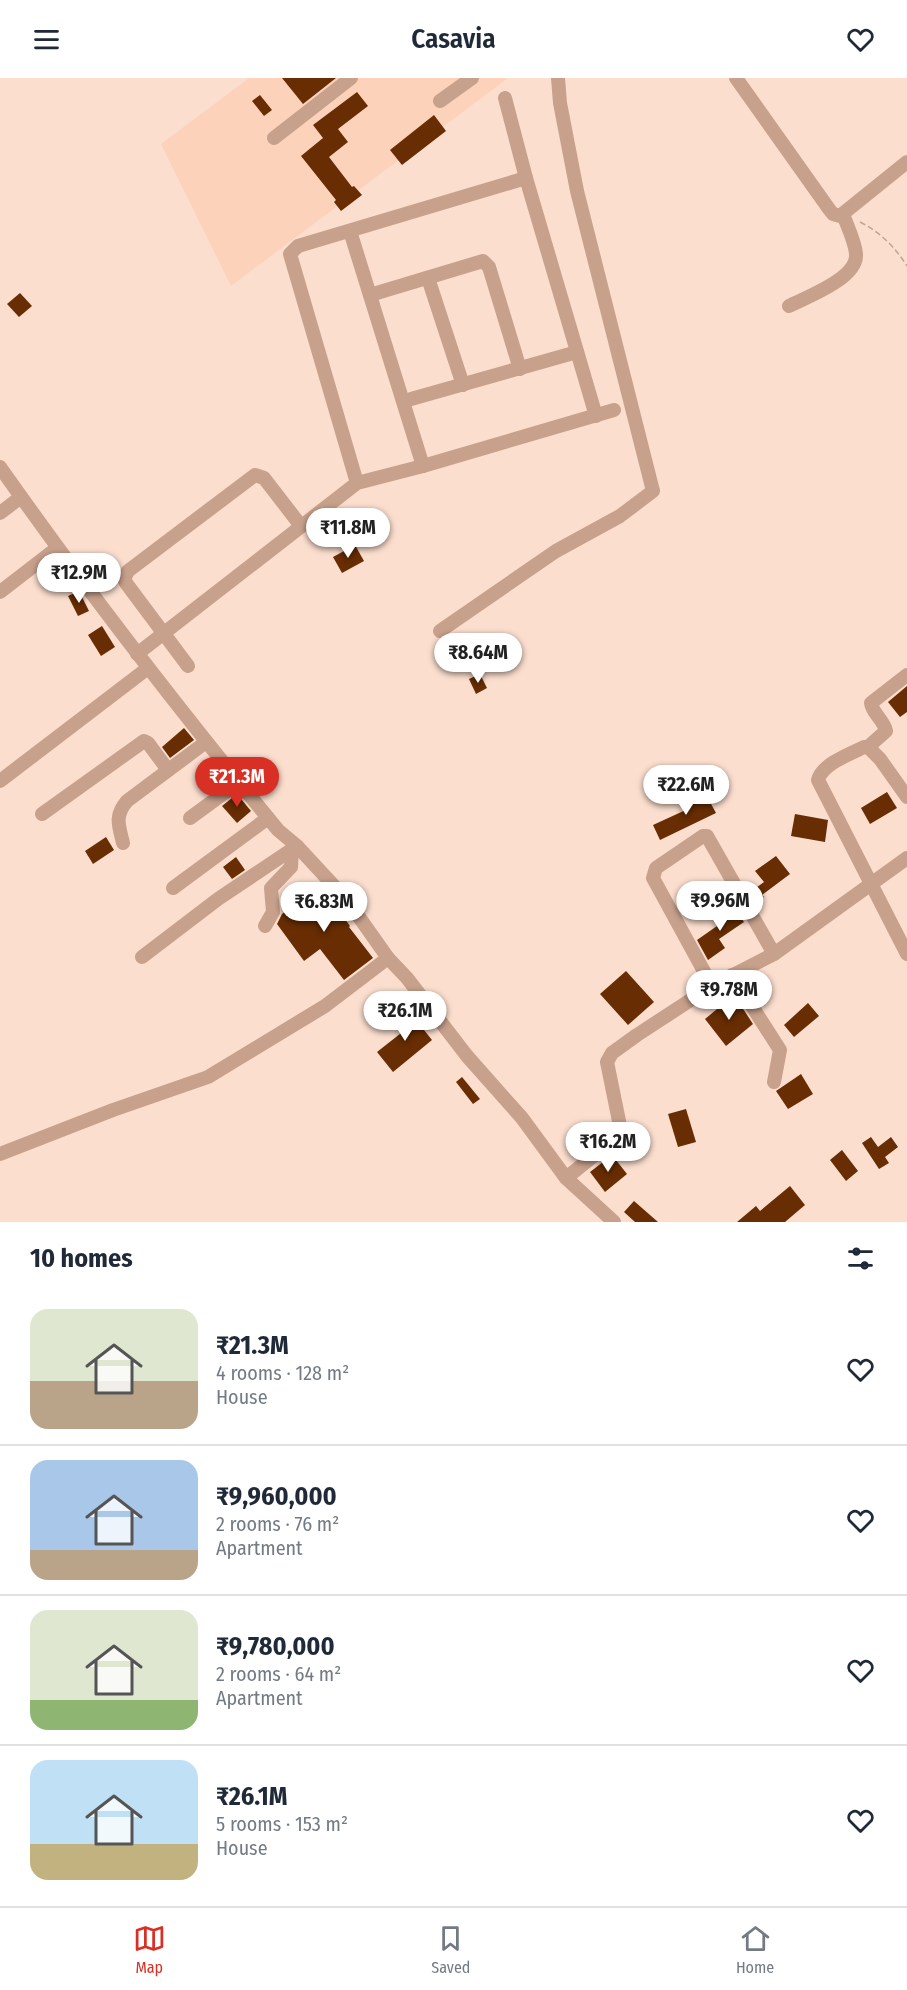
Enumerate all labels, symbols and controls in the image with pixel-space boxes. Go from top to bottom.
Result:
icon: menu [30,23,63,56]
text: Casavia [411,23,496,55]
icon: heart [844,23,877,56]
pin: ₹11.8M [299,508,397,559]
text: ₹11.8M [320,515,376,539]
pin: ₹12.9M [30,553,128,604]
text: ₹12.9M [51,560,107,584]
pin: ₹8.64M [429,633,527,684]
text: ₹8.64M [448,640,508,664]
pin: ₹21.3M [188,757,286,808]
text: ₹21.3M [209,764,265,788]
pin: ₹22.6M [637,765,735,816]
text: ₹22.6M [657,772,715,796]
pin: ₹9.96M [671,881,769,932]
pin: ₹6.83M [275,882,373,933]
text: ₹9.96M [690,888,750,912]
text: ₹6.83M [294,889,354,913]
pin: ₹9.78M [680,970,778,1021]
text: ₹9.78M [700,977,758,1001]
pin: ₹26.1M [356,991,454,1042]
text: ₹26.1M [378,998,432,1022]
pin: ₹16.2M [559,1122,657,1173]
text: ₹16.2M [580,1129,636,1153]
icon: filters [844,1242,877,1275]
text: 10 homes [30,1243,133,1274]
text: ₹21.3M [216,1330,289,1361]
icon: home [78,1333,150,1405]
icon: heart [844,1353,877,1386]
text: 4 rooms · 128 m² [216,1361,349,1385]
text: House [216,1385,268,1409]
text: ₹9,960,000 [216,1481,337,1512]
icon: home [78,1484,150,1556]
icon: heart [844,1504,877,1537]
text: 2 rooms · 76 m² [216,1512,339,1536]
text: Apartment [216,1536,303,1560]
text: ₹9,780,000 [216,1631,335,1662]
icon: home [78,1634,150,1706]
icon: heart [844,1654,877,1687]
text: 2 rooms · 64 m² [216,1662,341,1686]
text: Apartment [216,1686,303,1710]
text: ₹26.1M [216,1781,287,1812]
icon: home [78,1784,150,1856]
icon: heart [844,1804,877,1837]
text: 5 rooms · 153 m² [216,1812,348,1836]
text: House [216,1836,268,1860]
tab: Map [133,1922,166,1977]
tab: Saved [431,1922,470,1977]
tab: Home [736,1922,774,1977]

